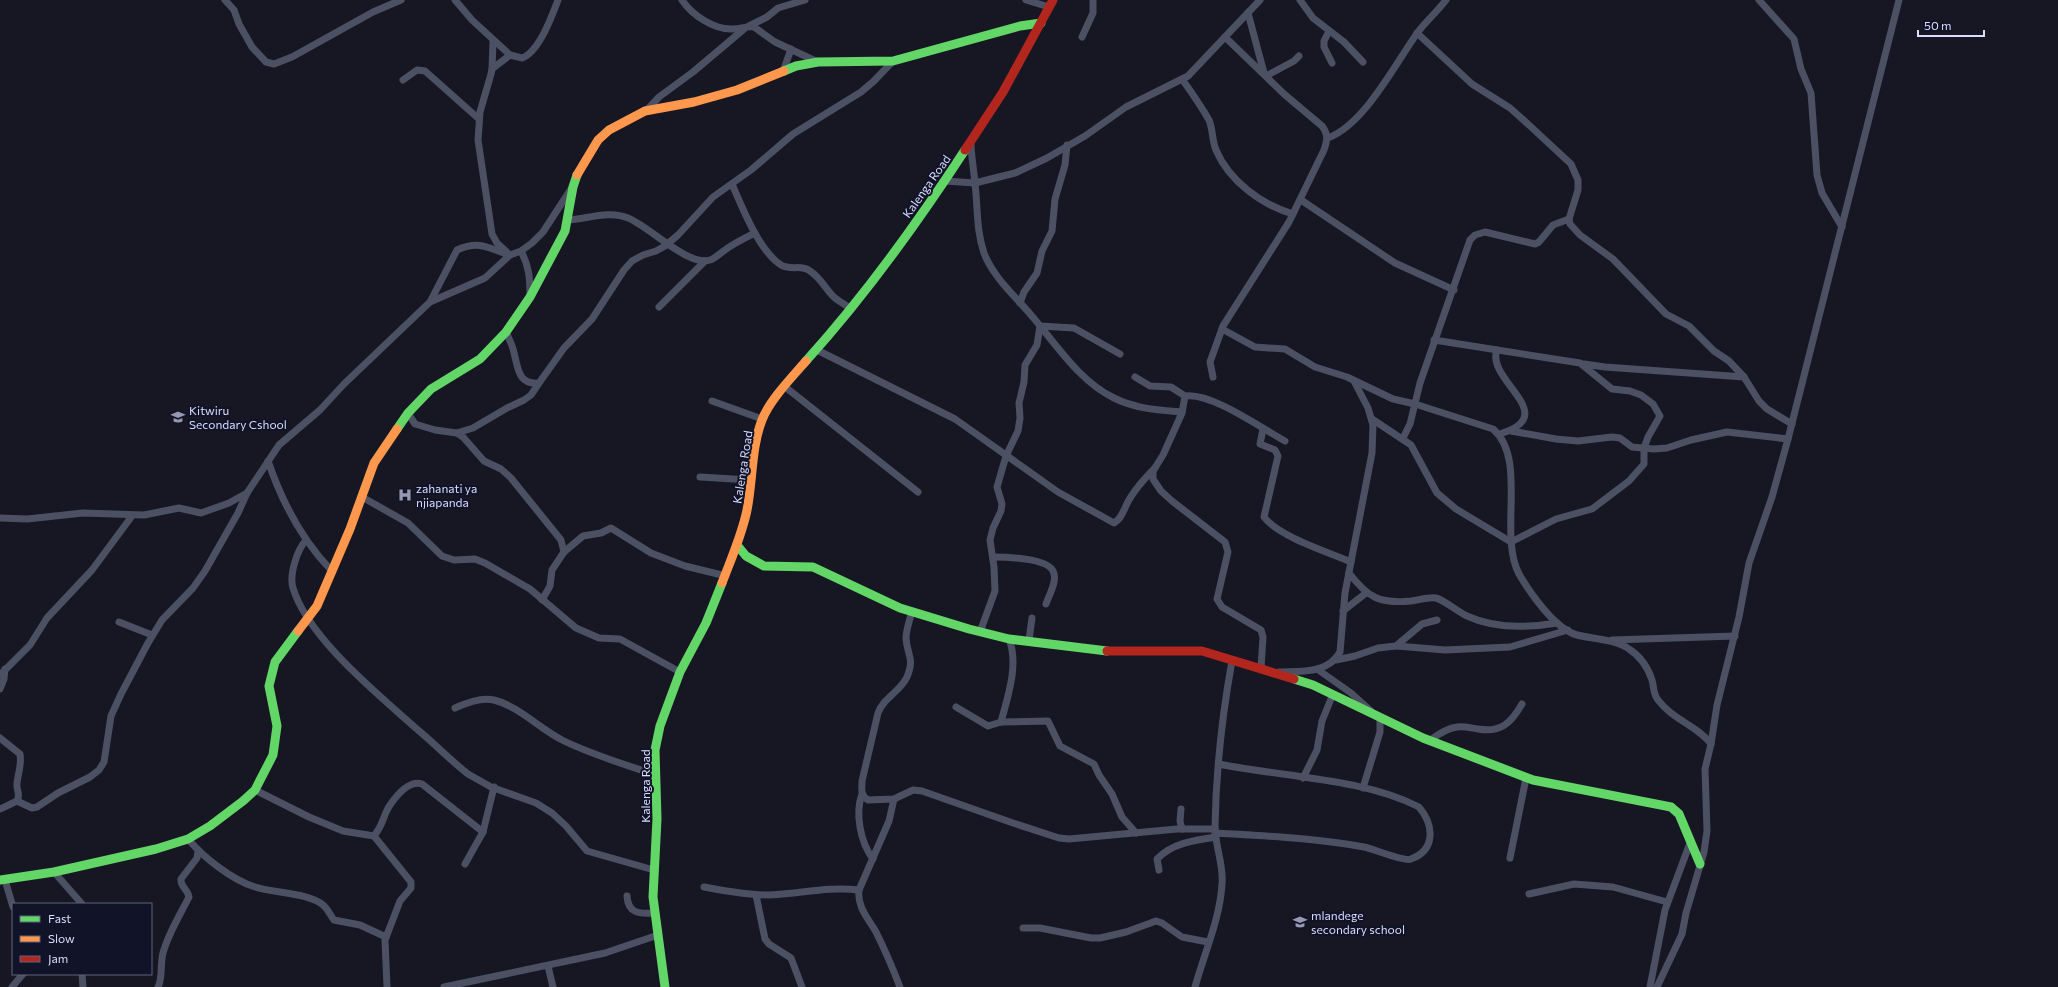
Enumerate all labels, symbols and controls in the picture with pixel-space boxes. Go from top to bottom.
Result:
scale bar [1918,12,1984,38]
text: 50 m [1924,18,1952,32]
street label: Kalenga Road [899,152,953,220]
place label: Kitwiru Secondary Cshool [189,403,287,431]
school or university icon: Kitwiru Secondary Cshool [170,409,186,425]
street label: Kalenga Road [729,429,755,504]
place label: zahanati ya njiapanda [416,481,477,509]
hospital icon: zahanati ya njiapanda [397,487,413,503]
street label: Kalenga Road [638,749,652,823]
legend [12,903,152,975]
place label: mlandege secondary school [1311,908,1405,936]
text: Fast [48,911,71,925]
school or university icon: mlandege secondary school [1292,914,1308,930]
text: Slow [48,931,75,945]
text: Jam [48,951,68,966]

